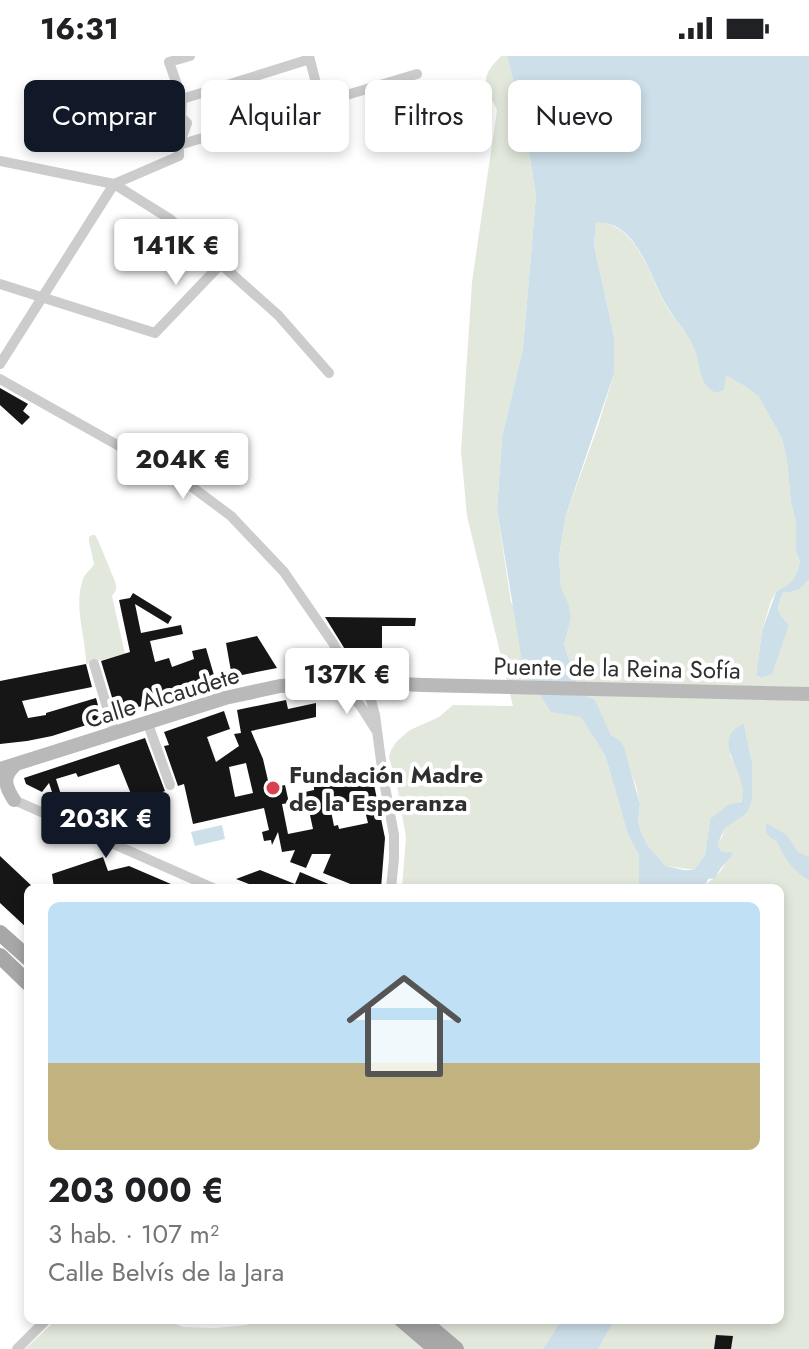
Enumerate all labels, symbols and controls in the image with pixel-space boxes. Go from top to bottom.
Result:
text: 16:31 [40,7,119,50]
chip: Comprar [24,80,185,152]
chip: Alquilar [201,80,349,152]
chip: Filtros [365,80,492,152]
chip: Nuevo [508,80,641,152]
pin: 141K € [111,219,241,287]
text: 141K € [132,226,220,264]
pin: 204K € [118,433,248,501]
text: 204K € [135,440,231,478]
pin: 137K € [282,648,412,716]
street label: Puente de la Reina Sofía [493,648,741,688]
text: 137K € [303,655,391,693]
street label: Calle Alcaudete [81,657,243,737]
place label: Fundación Madre de la Esperanza [289,757,483,820]
marker: Fundación Madre de la Esperanza [264,779,282,797]
pin: 203K € [41,792,171,860]
text: 203K € [59,799,153,837]
icon: home [332,954,476,1098]
text: 203 000 € [48,1166,224,1215]
text: 3 hab. · 107 m² [48,1215,219,1253]
text: Calle Belvís de la Jara [48,1253,284,1291]

